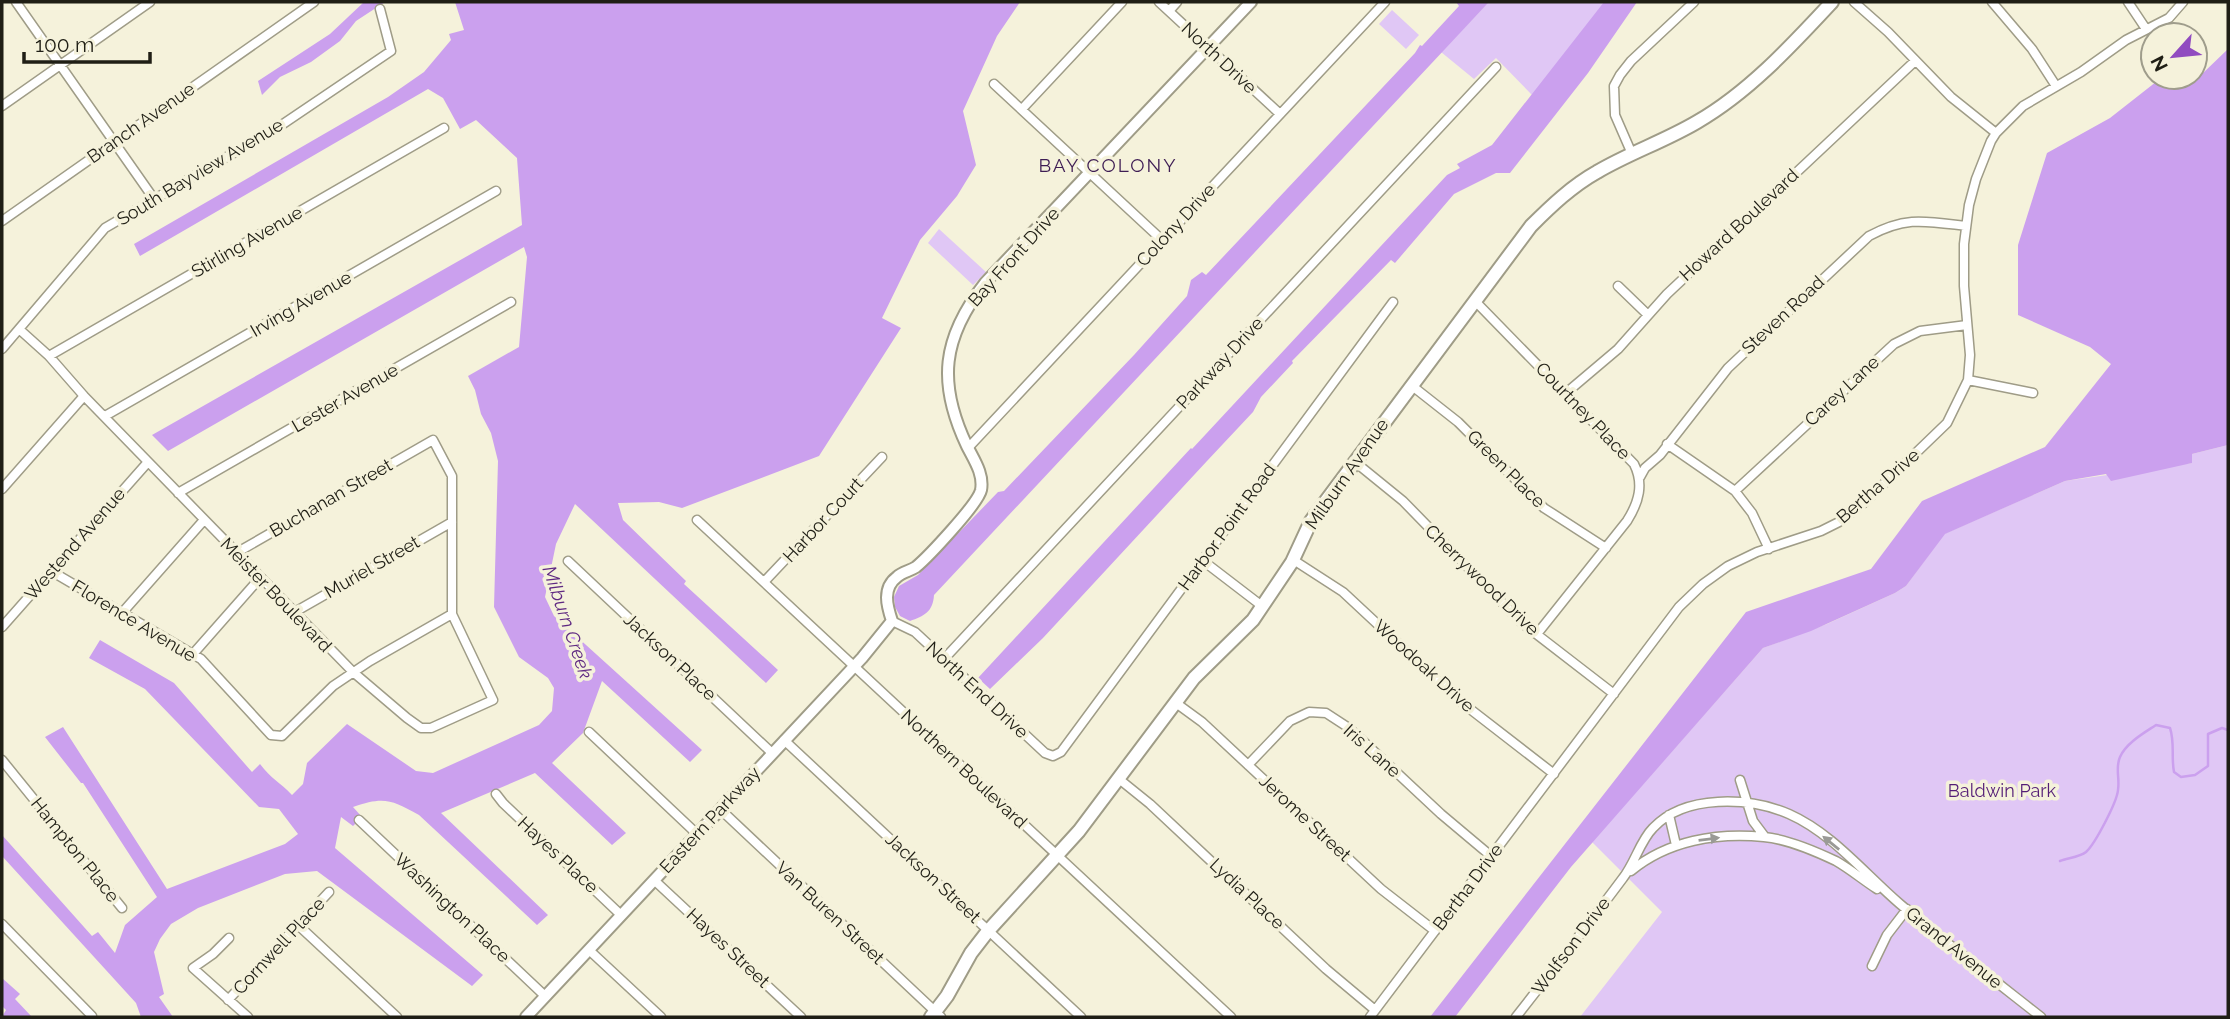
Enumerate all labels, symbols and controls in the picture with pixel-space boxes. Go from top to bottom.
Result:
street label: North Drive [1177,18,1261,98]
scale bar [24,21,150,65]
north arrow [2139,21,2209,91]
text: 100 m [35,32,94,57]
text: N [2146,52,2172,75]
street label: Branch Avenue [83,78,199,167]
street label: South Bayview Avenue [113,113,287,229]
district label: BAY COLONY [1038,154,1178,176]
street label: Howard Boulevard [1675,164,1802,285]
street label: Colony Drive [1132,179,1220,271]
street label: Stirling Avenue [188,201,306,282]
street label: Bay Front Drive [964,203,1064,311]
street label: Irving Avenue [247,266,355,341]
street label: Steven Road [1737,271,1828,358]
street label: Parkway Drive [1172,312,1268,413]
street label: Carey Lane [1800,351,1883,430]
street label: Lester Avenue [288,358,402,436]
street label: Courtney Place [1532,358,1635,464]
street label: Milburn Avenue [1301,414,1393,533]
street label: Green Place [1463,425,1550,512]
street label: Bertha Drive [1832,444,1924,527]
street label: Buchanan Street [266,454,396,541]
street label: Harbor Point Road [1174,459,1280,594]
street label: Harbor Court [778,473,867,566]
street label: Westend Avenue [20,483,129,604]
street label: Cherrywood Drive [1421,520,1544,640]
street label: Muriel Street [321,531,423,602]
street label: Meister Boulevard [216,533,336,656]
water label: Milburn Creek [538,563,598,681]
street label: Florence Avenue [68,575,200,666]
street label: Jackson Place [620,609,721,705]
street label: Woodoak Drive [1370,615,1479,716]
street label: North End Drive [922,637,1033,743]
street label: Northern Boulevard [897,705,1032,832]
street label: Iris Lane [1340,720,1405,782]
street label: Eastern Parkway [655,762,764,877]
street label: Jerome Street [1255,770,1355,865]
park label: Baldwin Park [1948,780,2057,801]
street label: Hampton Place [27,793,124,907]
street label: Hayes Place [514,812,603,897]
street label: Jackson Street [882,828,985,927]
one-way arrow [1698,833,1720,844]
one-way arrow [1823,836,1840,851]
street label: Bertha Drive [1428,839,1507,934]
street label: Washington Place [390,849,515,967]
street label: Lydia Place [1206,854,1289,934]
street label: Van Buren Street [772,857,889,968]
street label: Wolfson Drive [1527,892,1614,999]
street label: Cornwell Place [228,893,329,998]
street label: Grand Avenue [1902,902,2007,993]
street label: Hayes Street [682,904,774,991]

